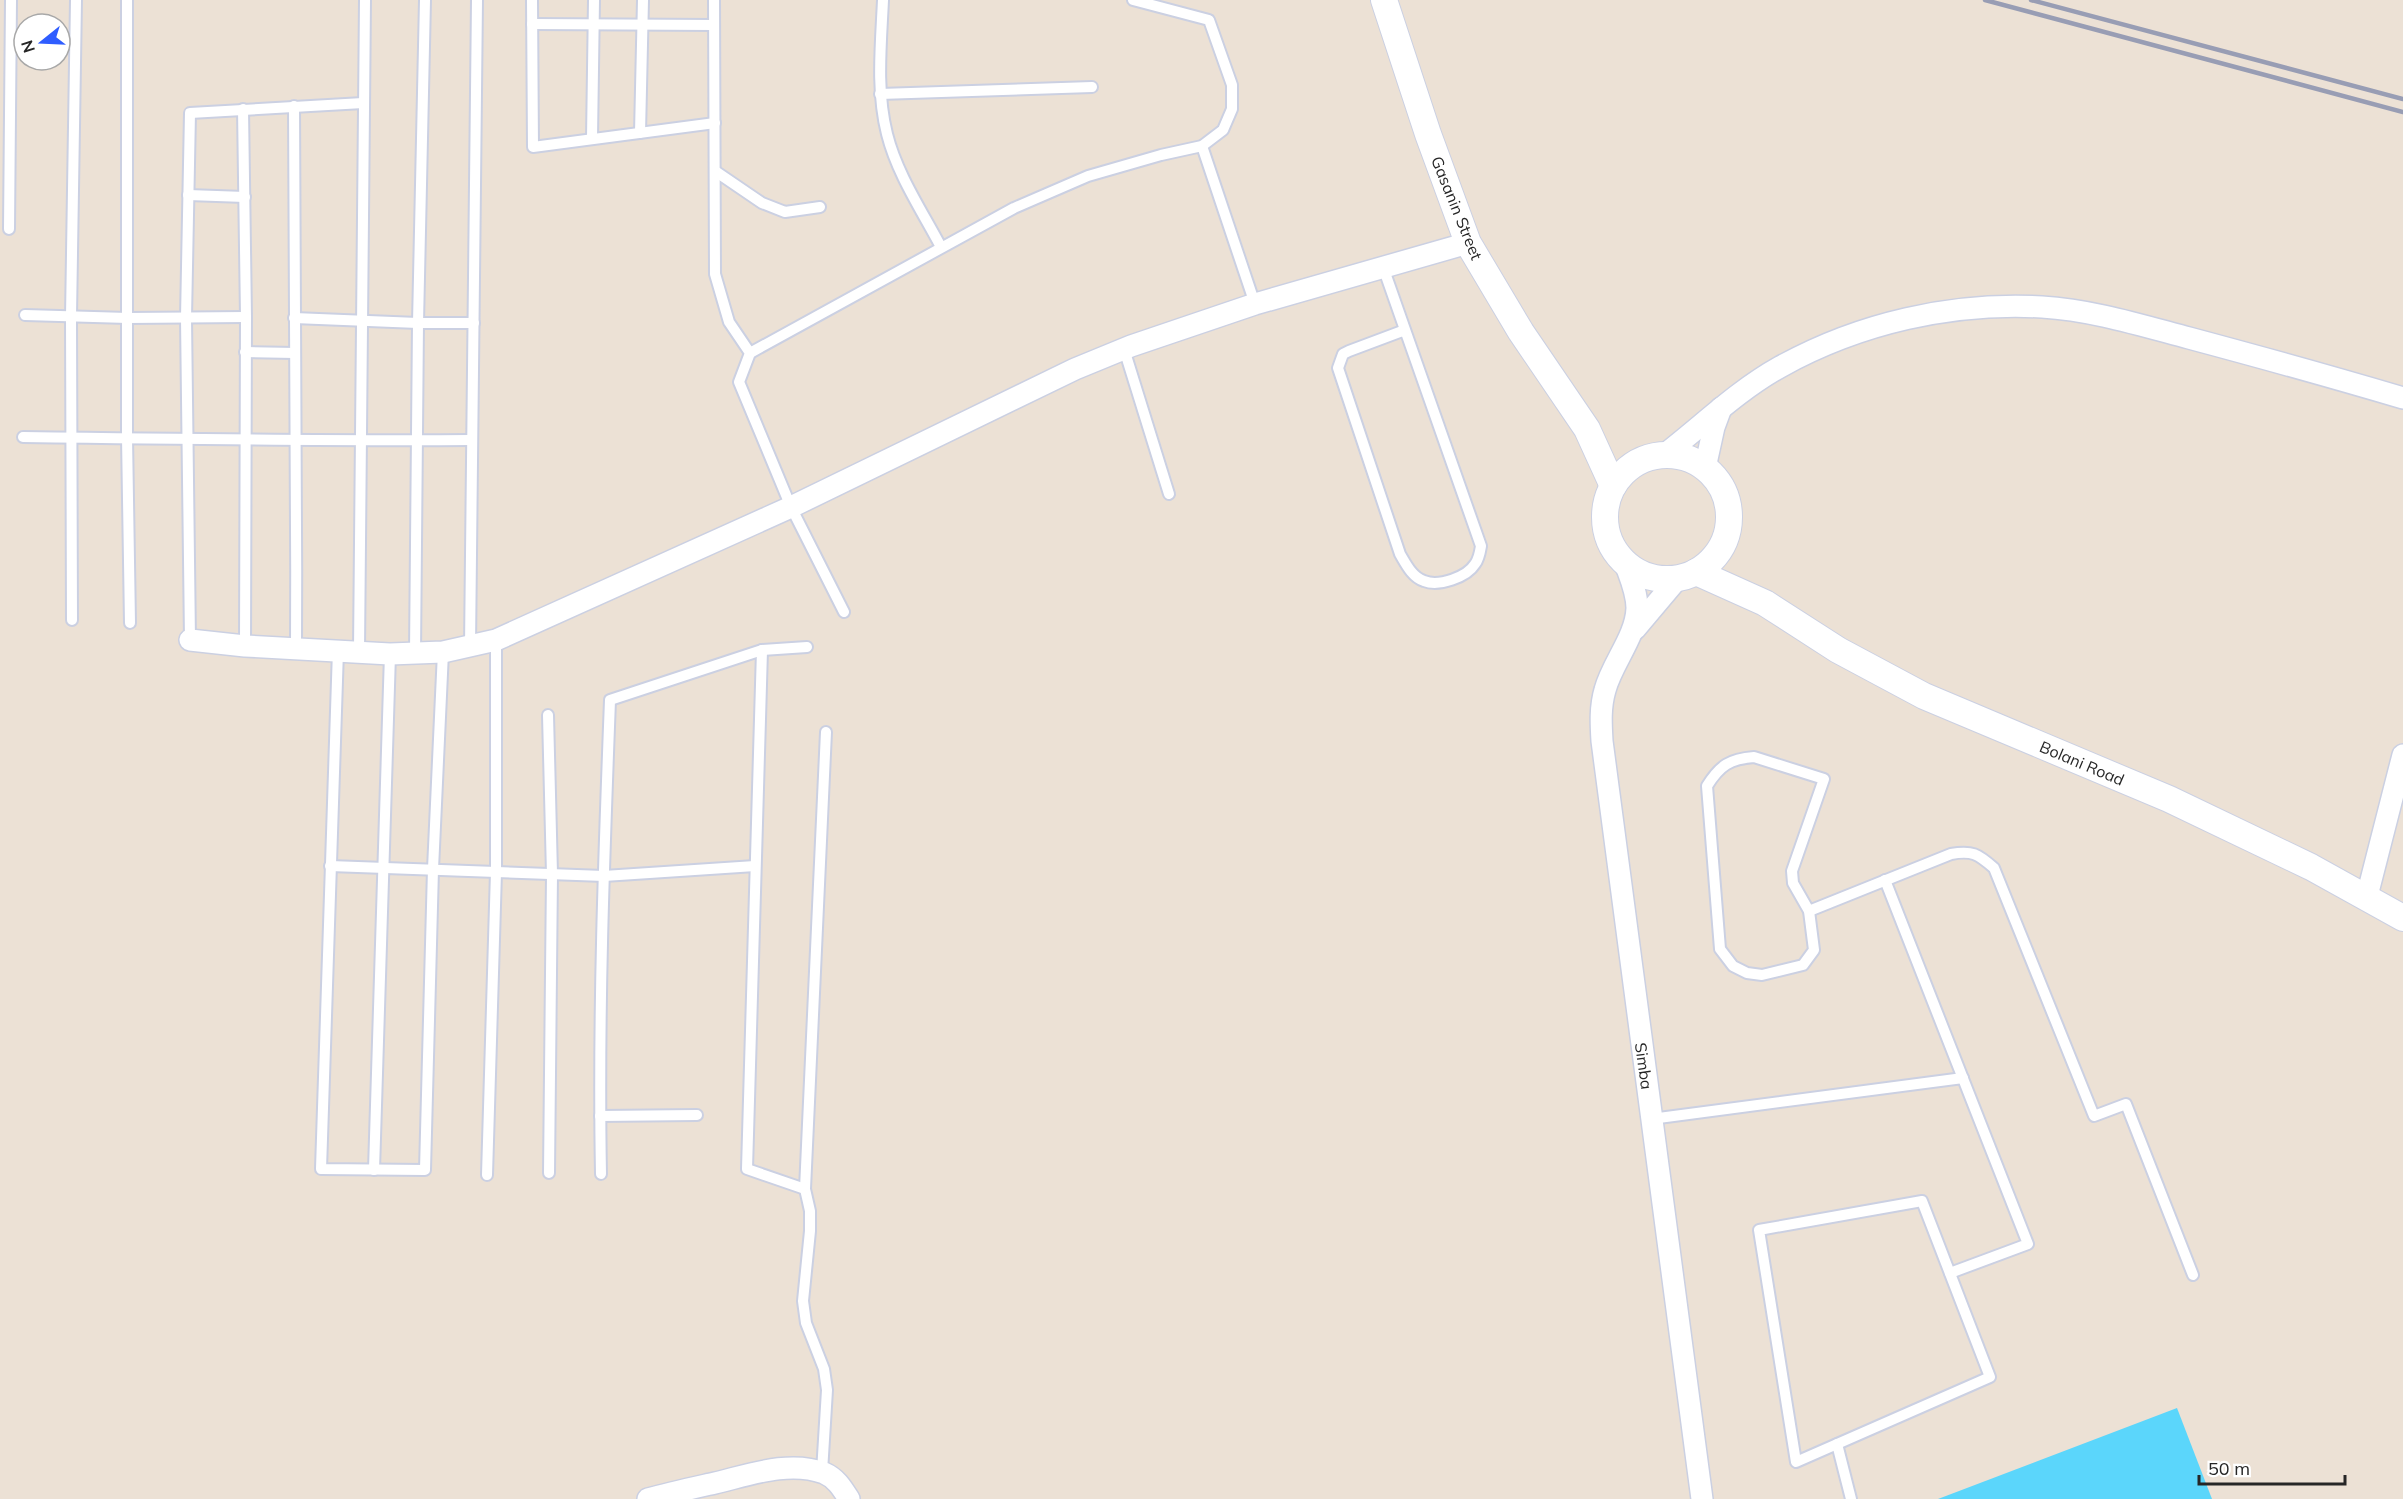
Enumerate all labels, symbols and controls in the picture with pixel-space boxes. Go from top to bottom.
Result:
north arrow [12,12,72,72]
text: N [16,38,39,55]
street label: Gasanin Street [1427,153,1487,263]
street label: Bolani Road [2037,736,2127,790]
street label: Simba [1631,1041,1657,1091]
scale bar [2199,1448,2344,1486]
text: 50 m [2208,1457,2250,1480]

